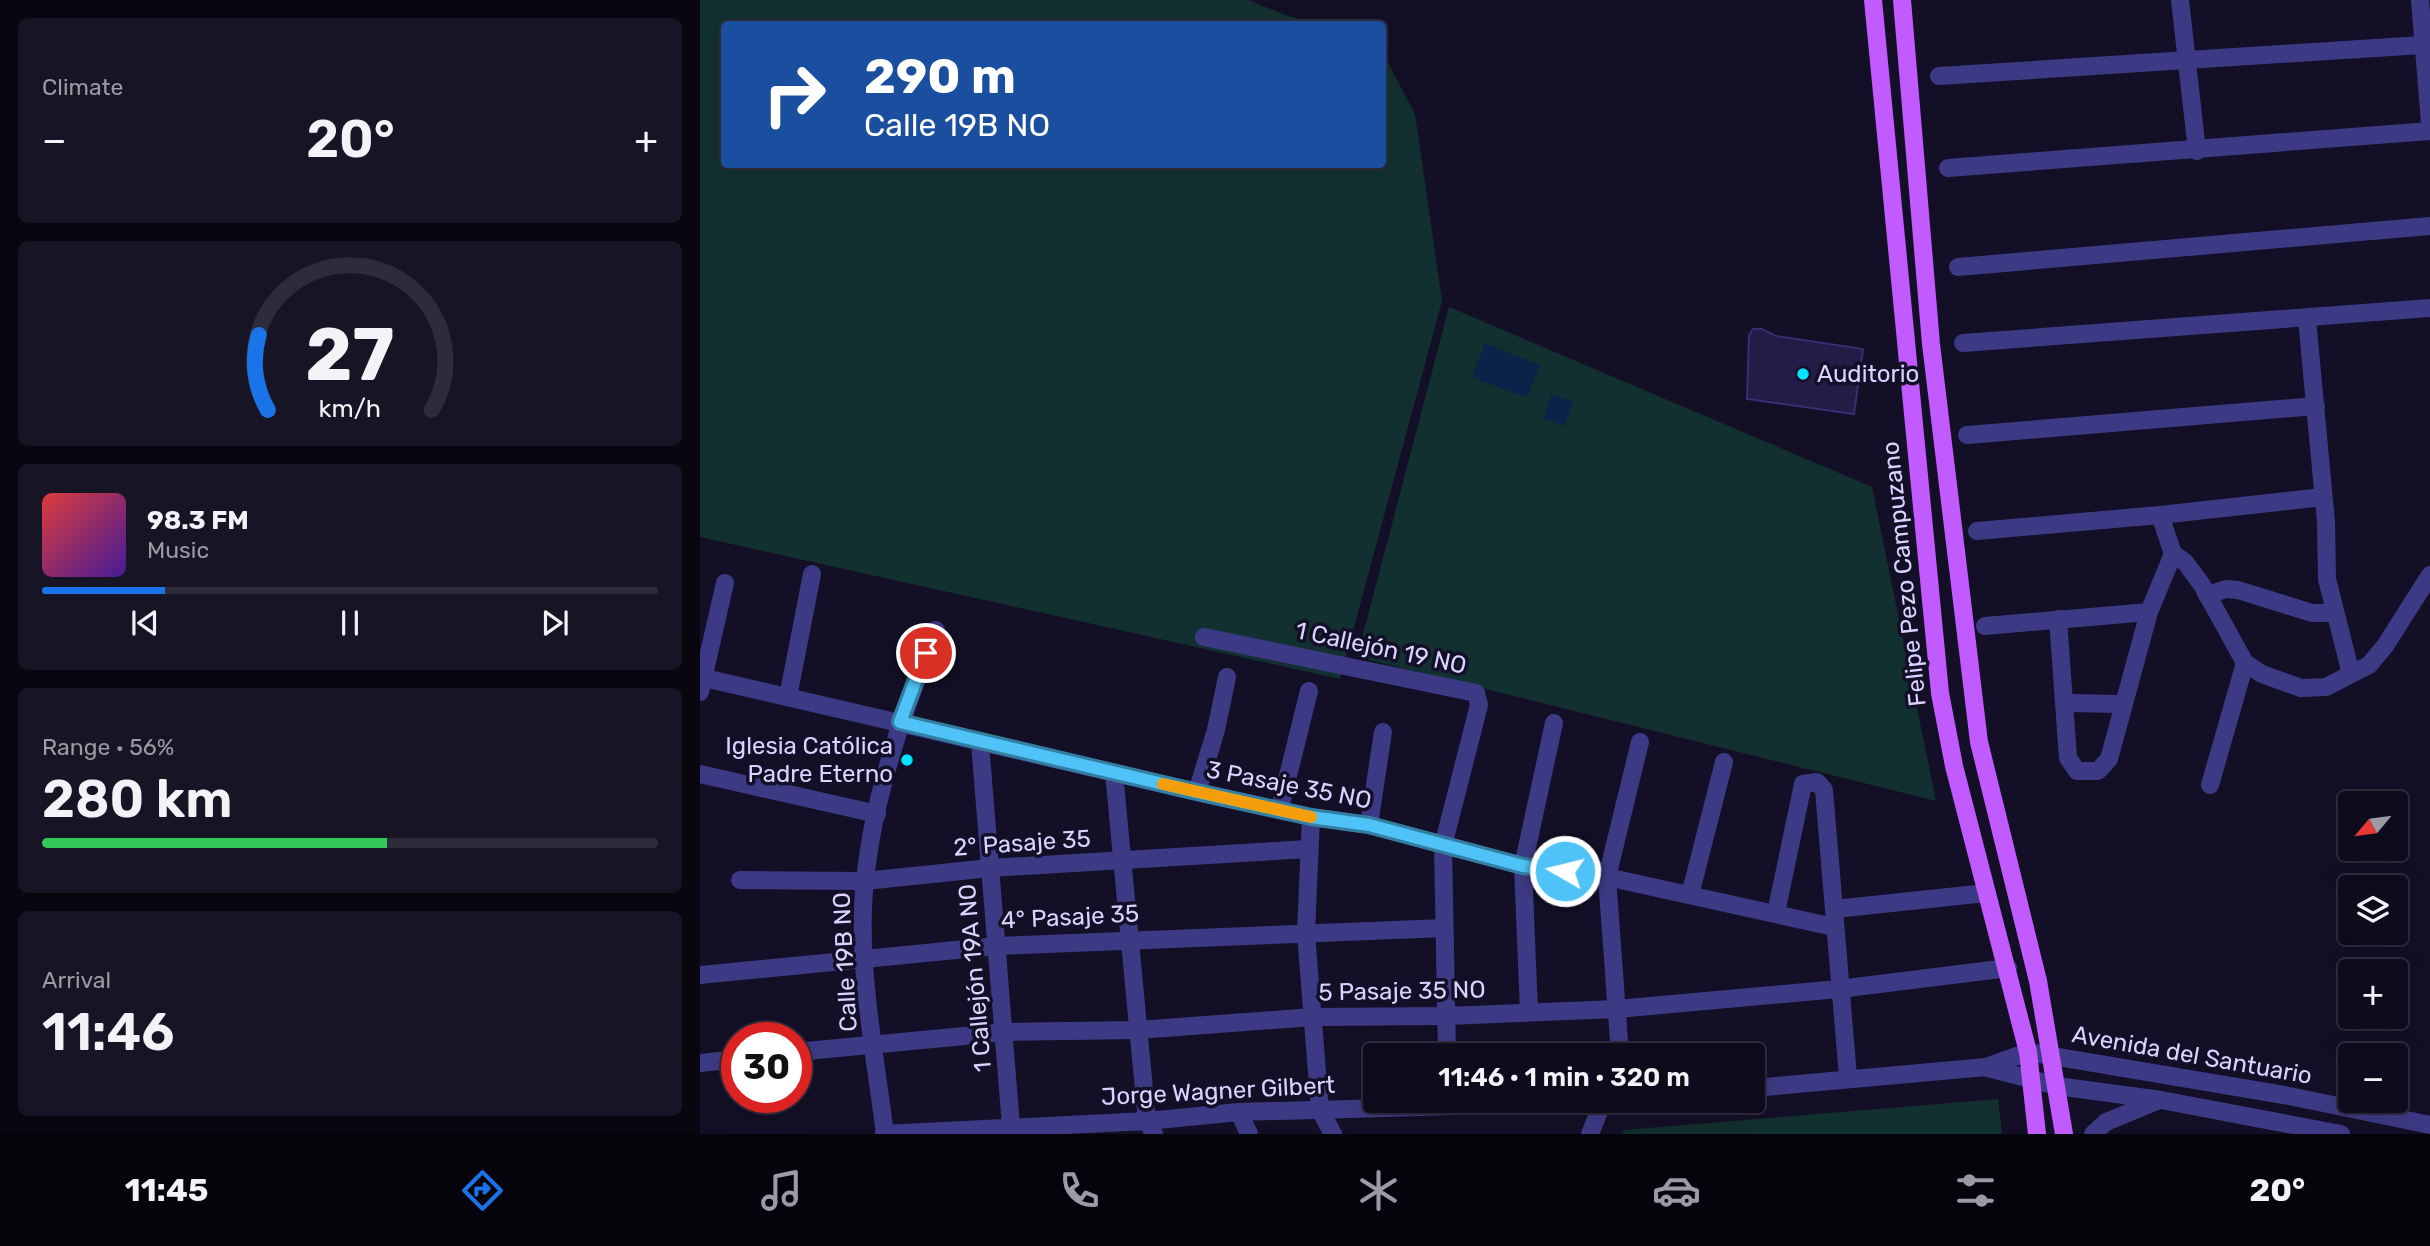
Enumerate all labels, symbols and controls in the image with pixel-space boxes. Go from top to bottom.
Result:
text: 290 m [864,47,1016,105]
icon: right [749,49,840,140]
text: Climate [42,73,123,101]
text: Calle 19B NO [864,106,1050,144]
text: 20° [306,108,395,170]
text: − [42,117,67,163]
text: + [634,117,658,163]
text: 27 [305,312,395,398]
place label: Auditorio [1817,360,1919,388]
marker: Auditorio [1795,366,1811,382]
text: km/h [319,394,381,423]
street label: Felipe Pezo Campuzano [1876,440,1932,708]
text: 98.3 FM [147,505,249,536]
text: Music [147,536,209,564]
icon: previous [126,604,164,642]
icon: pause [331,604,369,642]
icon: next [536,604,574,642]
street label: 1 Callejón 19 NO [1293,616,1469,680]
pin [896,623,956,683]
icon: arrive [907,634,945,672]
place label: Iglesia Católica Padre Eterno [725,732,893,788]
text: Range · 56% [42,733,174,761]
marker: Iglesia Católica Padre Eterno [899,752,915,768]
street label: 3 Pasaje 35 NO [1204,755,1374,815]
text: 280 km [42,768,233,830]
north arrow [2338,791,2408,861]
map controls [2338,791,2408,1113]
street label: 2° Pasaje 35 [952,824,1092,862]
position arrow [1528,834,1602,908]
button: layers [2338,875,2408,945]
street label: 1 Callejón 19A NO [953,883,997,1073]
street label: Calle 19B NO [827,892,863,1032]
street label: 4° Pasaje 35 [1000,899,1140,935]
button: + [2338,959,2408,1029]
text: Arrival [42,966,111,994]
street label: 5 Pasaje 35 NO [1318,976,1486,1006]
text: 11:46 [42,1001,174,1063]
street label: Avenida del Santuario [2070,1020,2314,1090]
speed limit sign: 30 [721,1022,812,1113]
button: − [2338,1043,2408,1113]
text: 11:46 · 1 min · 320 m [1438,1062,1690,1093]
street label: Jorge Wagner Gilbert [1100,1071,1336,1111]
icon: directions [458,1166,507,1215]
icon: music [757,1166,806,1215]
icon: phone [1055,1166,1104,1215]
icon: climate [1354,1166,1403,1215]
icon: car [1652,1166,1701,1215]
icon: filters [1951,1166,2000,1215]
text: 11:45 [125,1171,208,1209]
text: 20° [2249,1171,2305,1209]

